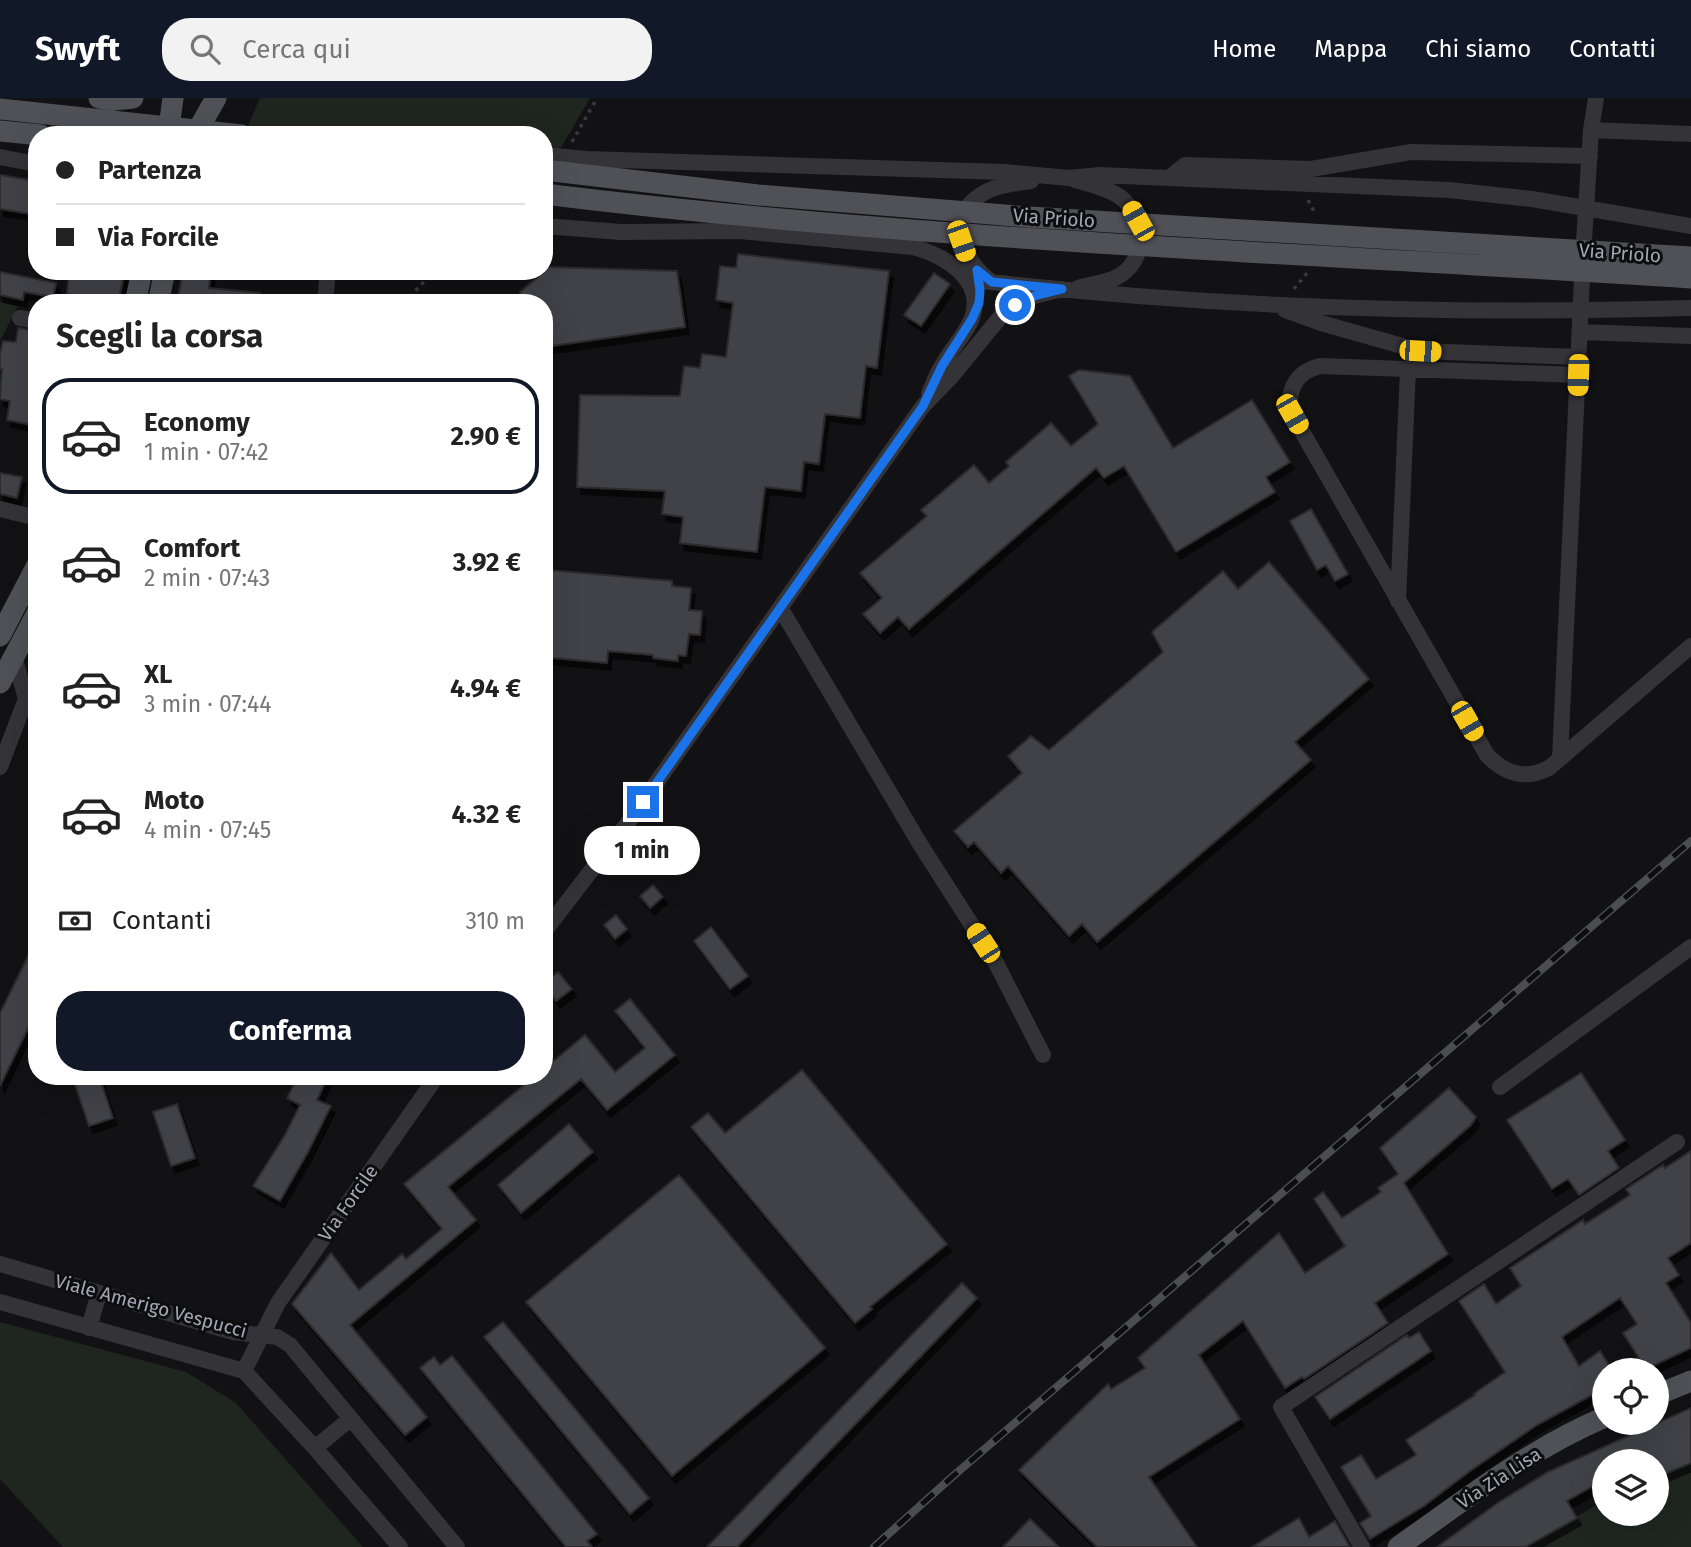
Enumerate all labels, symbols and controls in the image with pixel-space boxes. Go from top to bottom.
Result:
search box [162,18,652,81]
text: Swyft [35,29,120,69]
icon: search [186,30,224,68]
text: Cerca qui [242,34,351,65]
text: Home [1212,35,1276,63]
text: Mappa [1314,35,1387,63]
text: Chi siamo [1425,35,1531,63]
text: Contatti [1569,35,1656,63]
text: Partenza [98,155,202,186]
car [1119,198,1158,244]
street label: Via Priolo [1012,204,1096,232]
car [945,218,978,264]
text: Via Forcile [98,222,219,253]
street label: Via Priolo [1578,239,1662,267]
route start [999,289,1031,321]
text: Scegli la corsa [56,317,263,355]
car [1399,339,1442,363]
car [1567,354,1590,396]
car [1273,391,1312,437]
icon: car [60,405,123,468]
text: Economy [144,407,250,438]
text: 2.90 € [451,421,521,452]
text: 1 min · 07:42 [144,438,269,466]
icon: car [60,531,123,594]
text: Comfort [144,533,240,564]
text: 3.92 € [453,547,521,578]
text: 2 min · 07:43 [144,564,270,592]
icon: car [60,657,123,720]
text: XL [144,659,172,690]
text: 4.94 € [450,673,521,704]
text: 3 min · 07:44 [144,690,271,718]
car [1448,698,1487,744]
icon: car [60,783,123,846]
text: Moto [144,785,204,816]
route end [627,786,659,818]
text: 4.32 € [451,799,521,830]
text: 4 min · 07:45 [144,816,271,844]
callout: 1 min [585,826,701,876]
text: 1 min [614,836,670,864]
icon: cash [56,902,94,940]
text: Contanti [112,905,212,936]
text: 310 m [465,907,525,935]
car [963,920,1004,966]
button: Conferma [56,991,525,1071]
street label: Via Forcile [313,1160,383,1246]
street label: Viale Amerigo Vespucci [53,1269,249,1343]
map controls [1592,1358,1669,1526]
button: locate [1592,1358,1669,1435]
street label: Via Zia Lisa [1453,1442,1545,1514]
button: layers [1592,1449,1669,1526]

